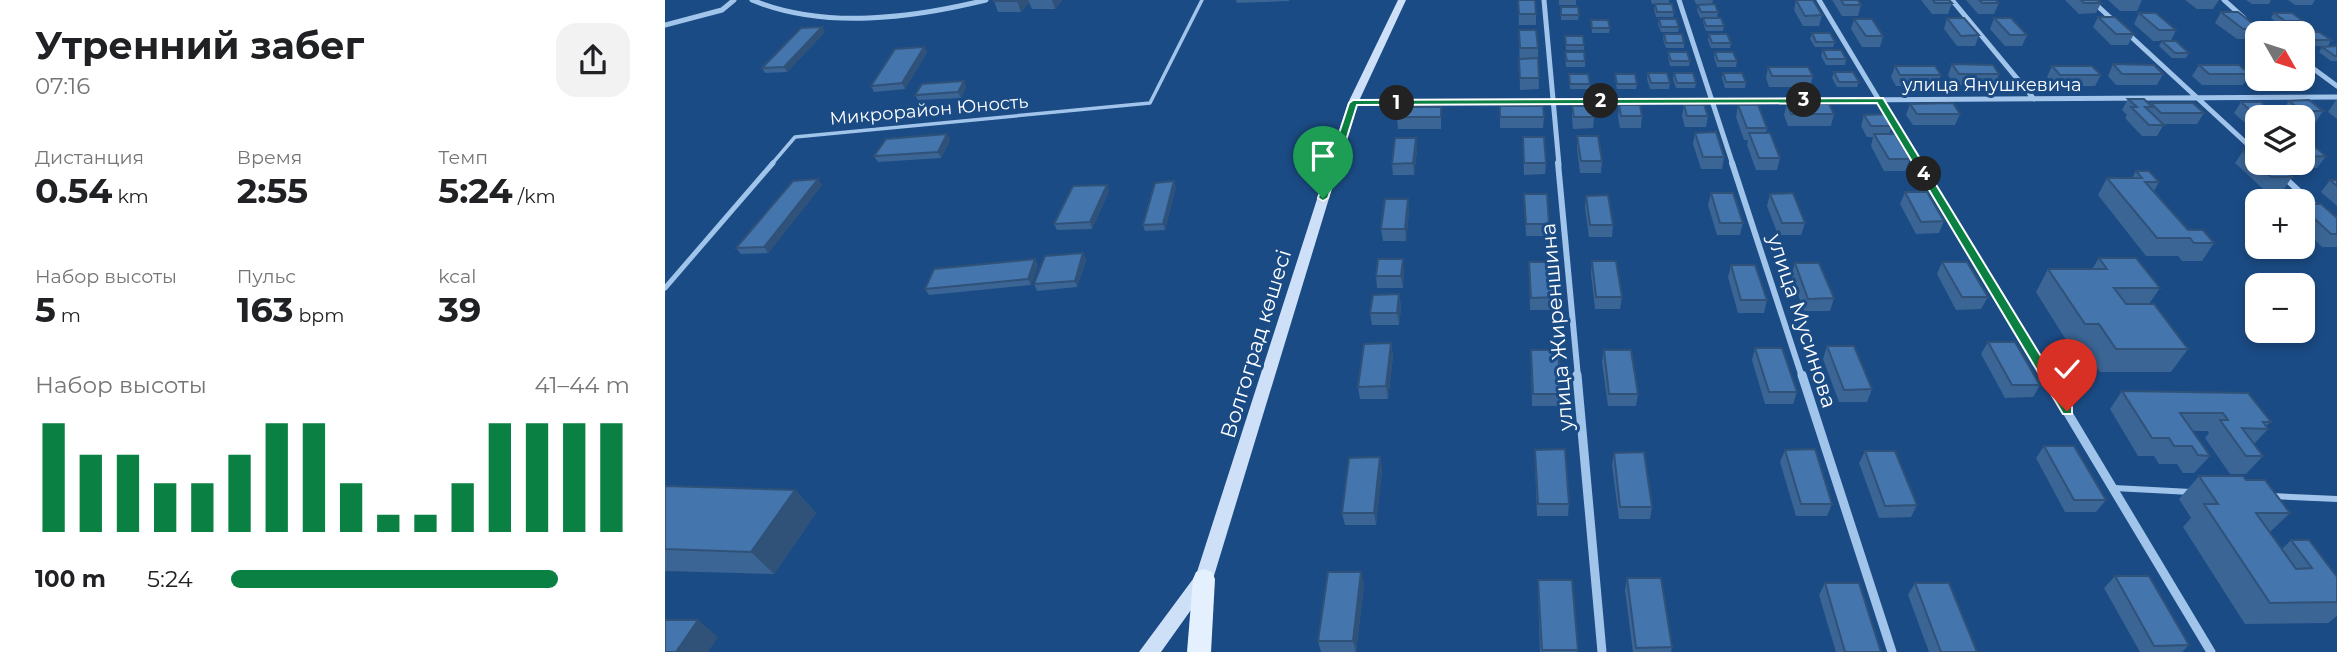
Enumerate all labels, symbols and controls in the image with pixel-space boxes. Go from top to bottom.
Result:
north arrow [2245,21,2315,91]
map controls [2245,21,2315,343]
text: Утренний забег [35,22,364,69]
button: share [556,23,630,97]
text: 07:16 [35,72,90,100]
street label: улица Янушкевича [1902,74,2081,96]
pin: 3 [1787,82,1821,118]
pin: 2 [1583,84,1619,119]
pin: 1 [1379,86,1415,120]
text: 3 [1798,88,1809,111]
text: 2 [1595,89,1606,112]
street label: Микрорайон Юность [829,90,1029,130]
text: 1 [1393,91,1400,114]
button: layers [2245,105,2315,175]
pin [1293,126,1353,198]
icon: arrive [1304,137,1342,175]
text: Дистанция [35,146,144,169]
text: Время [237,146,302,169]
text: Темп [438,146,488,169]
pin: 4 [1907,156,1941,192]
text: 4 [1917,162,1930,185]
text: 0.54 [35,169,112,212]
text: 2:55 [237,169,308,212]
text: 5:24 [438,169,513,212]
text: km [112,185,149,208]
text: /km [513,185,556,208]
button: + [2245,189,2315,259]
street label: улица Жиреншина [1535,222,1578,433]
street label: улица Мусинова [1762,230,1842,411]
street label: Волгоград көшесі [1215,246,1296,441]
text: Набор высоты [35,265,177,288]
text: Пульс [237,265,296,288]
text: kcal [438,265,476,288]
button: − [2245,273,2315,343]
text: 5 [35,288,56,331]
text: 163 [237,288,293,331]
text: 39 [438,288,481,331]
text: m [56,304,81,327]
text: bpm [293,304,344,327]
pin [2037,339,2097,411]
icon: check [2048,350,2086,388]
text: Набор высоты [35,371,207,399]
text: 41–44 m [535,371,630,399]
text: 100 m [35,565,106,593]
text: 5:24 [147,565,193,593]

